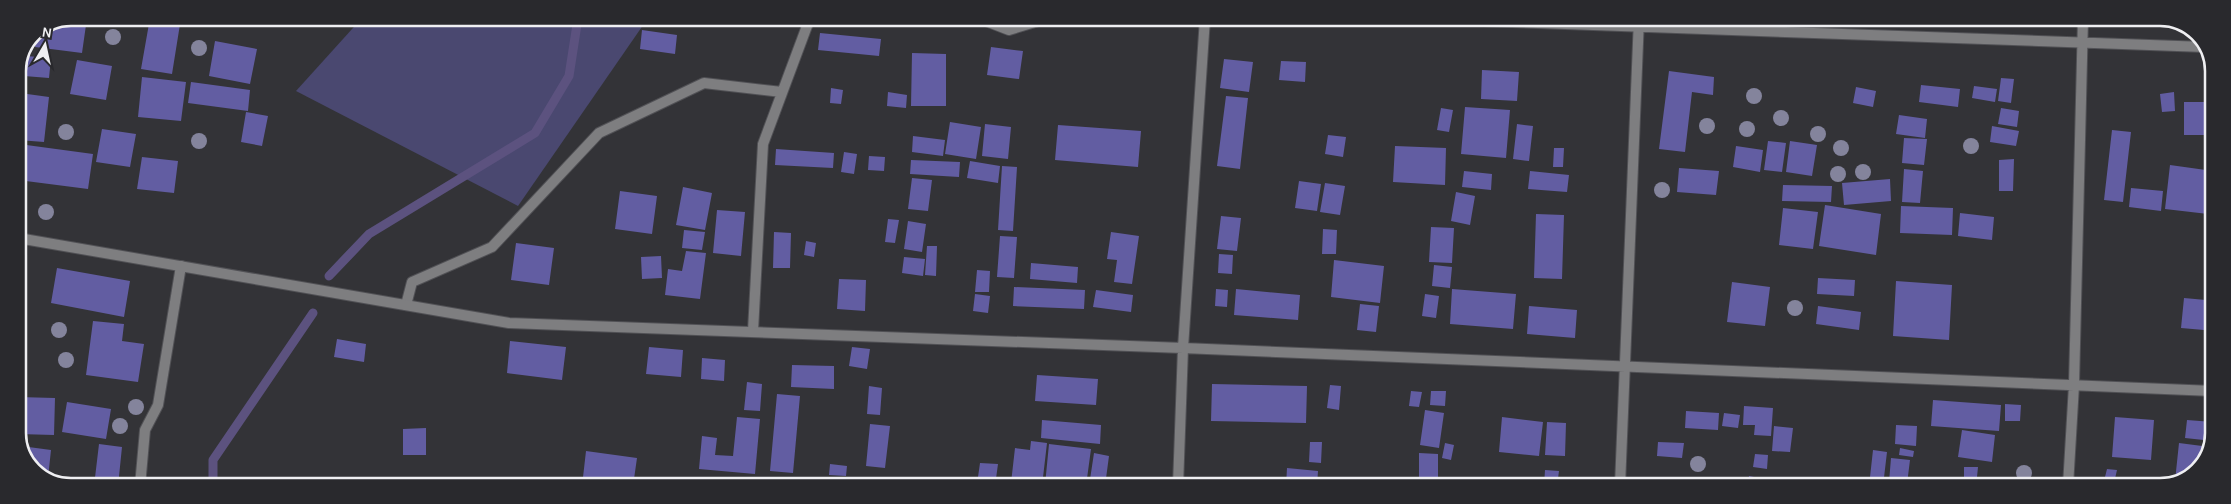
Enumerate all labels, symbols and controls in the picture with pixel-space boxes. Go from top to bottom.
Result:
north arrow [20,20,70,70]
text: N [41,23,53,42]

